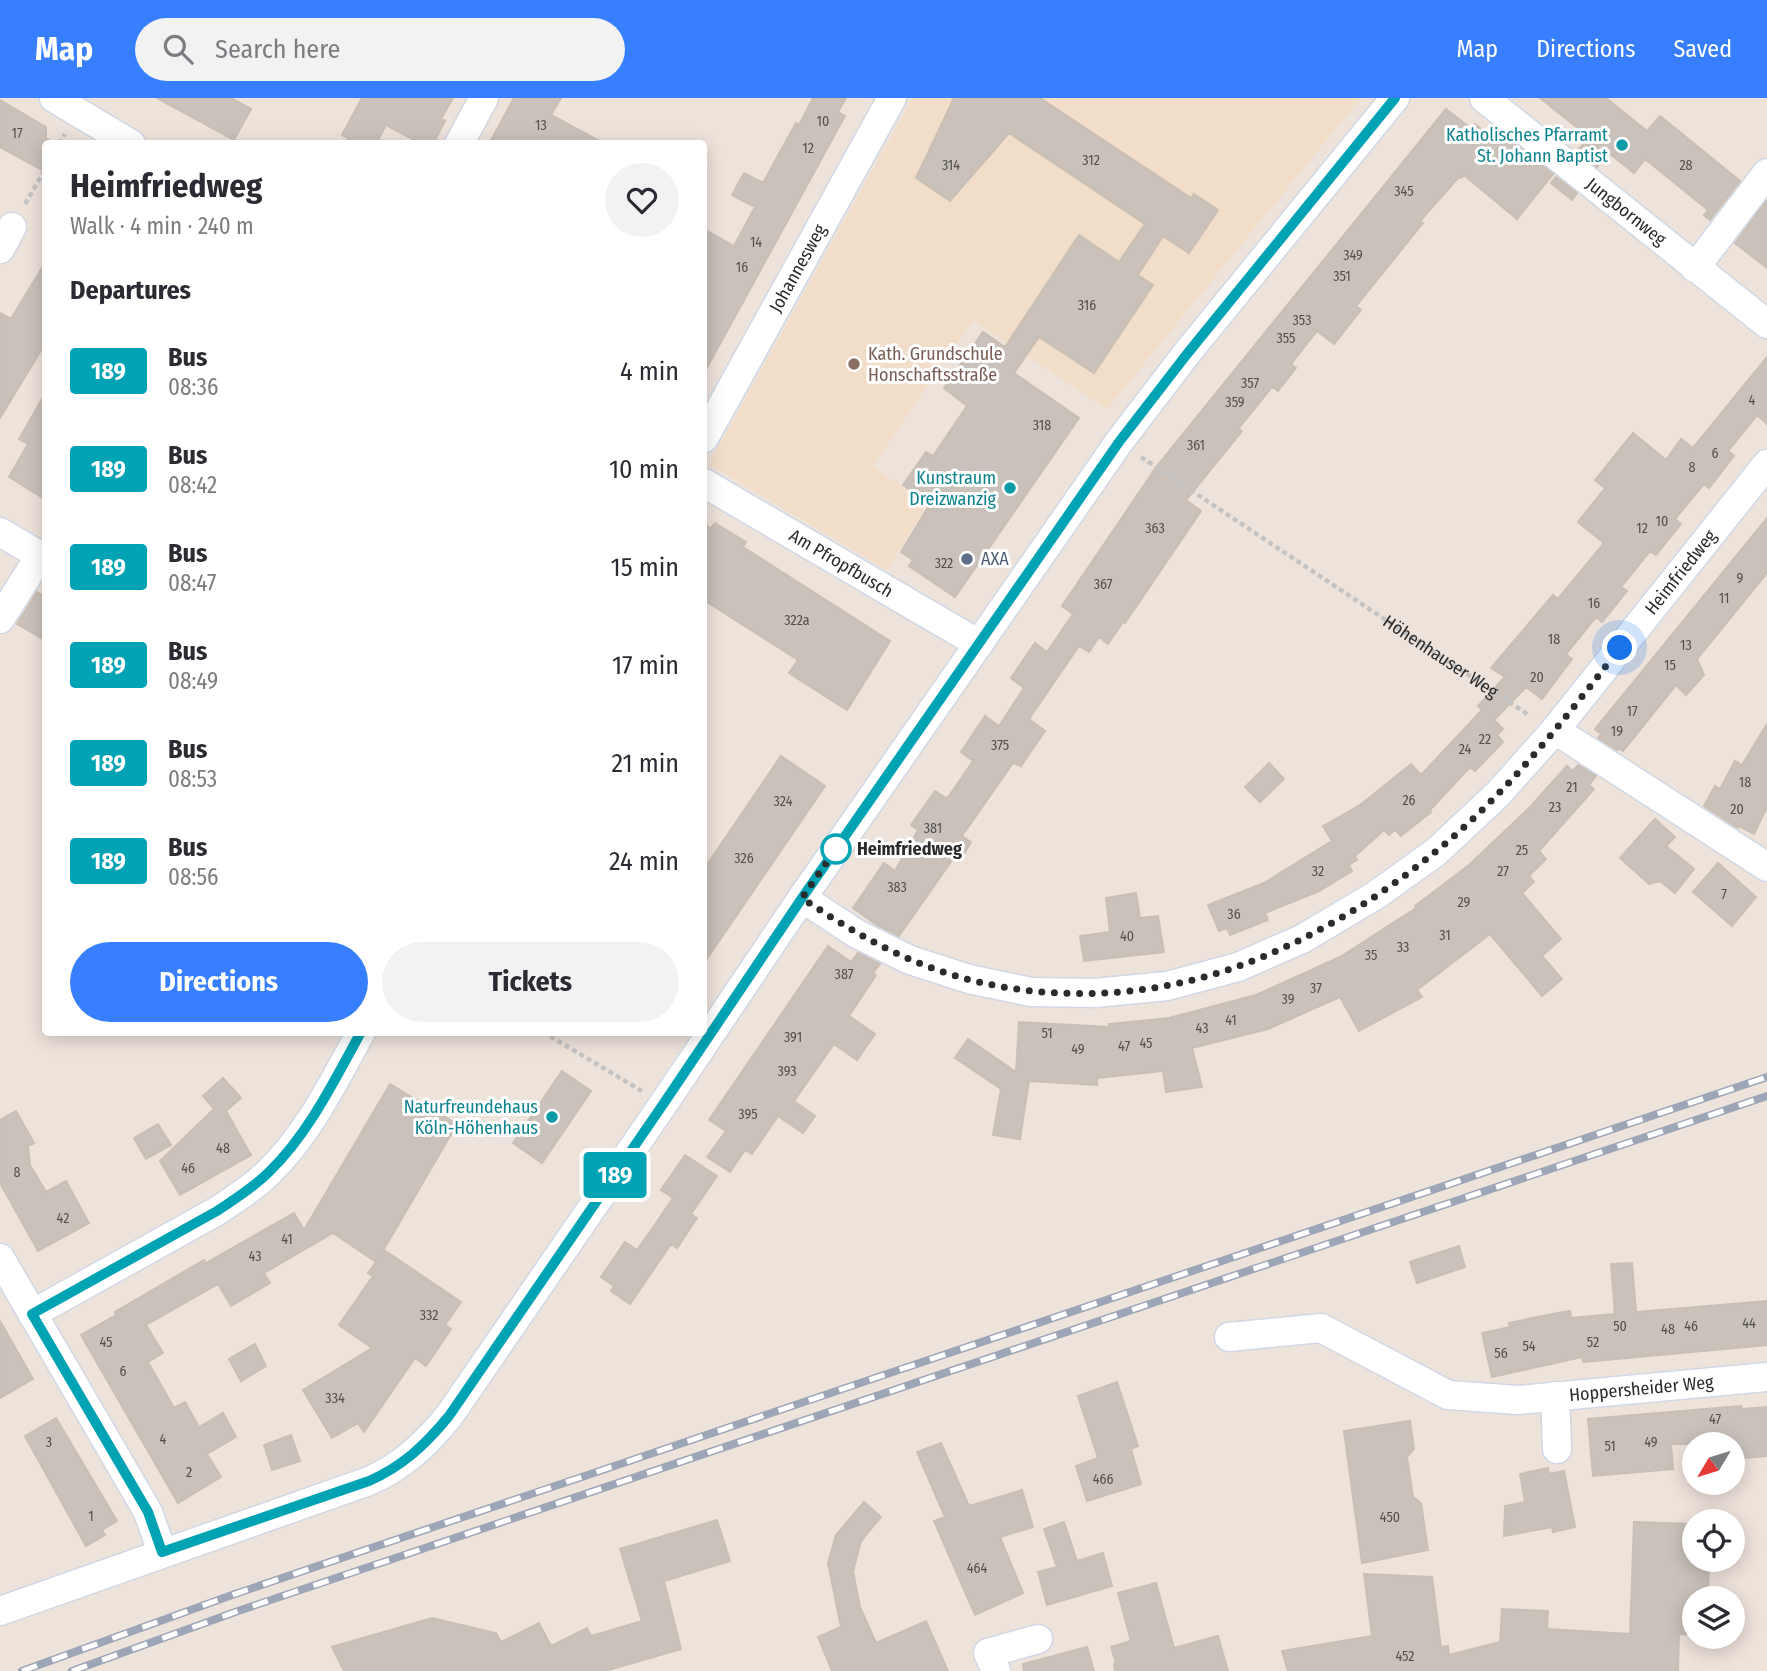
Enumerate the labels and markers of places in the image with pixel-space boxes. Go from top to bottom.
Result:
place label: Katholisches Pfarramt St. Johann Baptist [1446,124,1608,167]
marker: Katholisches Pfarramt St. Johann Baptist [1614,137,1630,153]
place label: Kath. Grundschule Honschaftsstraße [868,343,1003,386]
marker: Kath. Grundschule Honschaftsstraße [846,356,862,372]
place label: Kunstraum Dreizwanzig [909,467,997,510]
marker: Kunstraum Dreizwanzig [1002,480,1018,496]
place label: AXA [981,548,1009,570]
marker: AXA [959,551,975,567]
marker: Heimfriedweg [821,834,851,864]
place label: Heimfriedweg [857,838,962,860]
place label: Naturfreundehaus Köln-Höhenhaus [404,1096,538,1139]
marker: Naturfreundehaus Köln-Höhenhaus [544,1109,560,1125]

